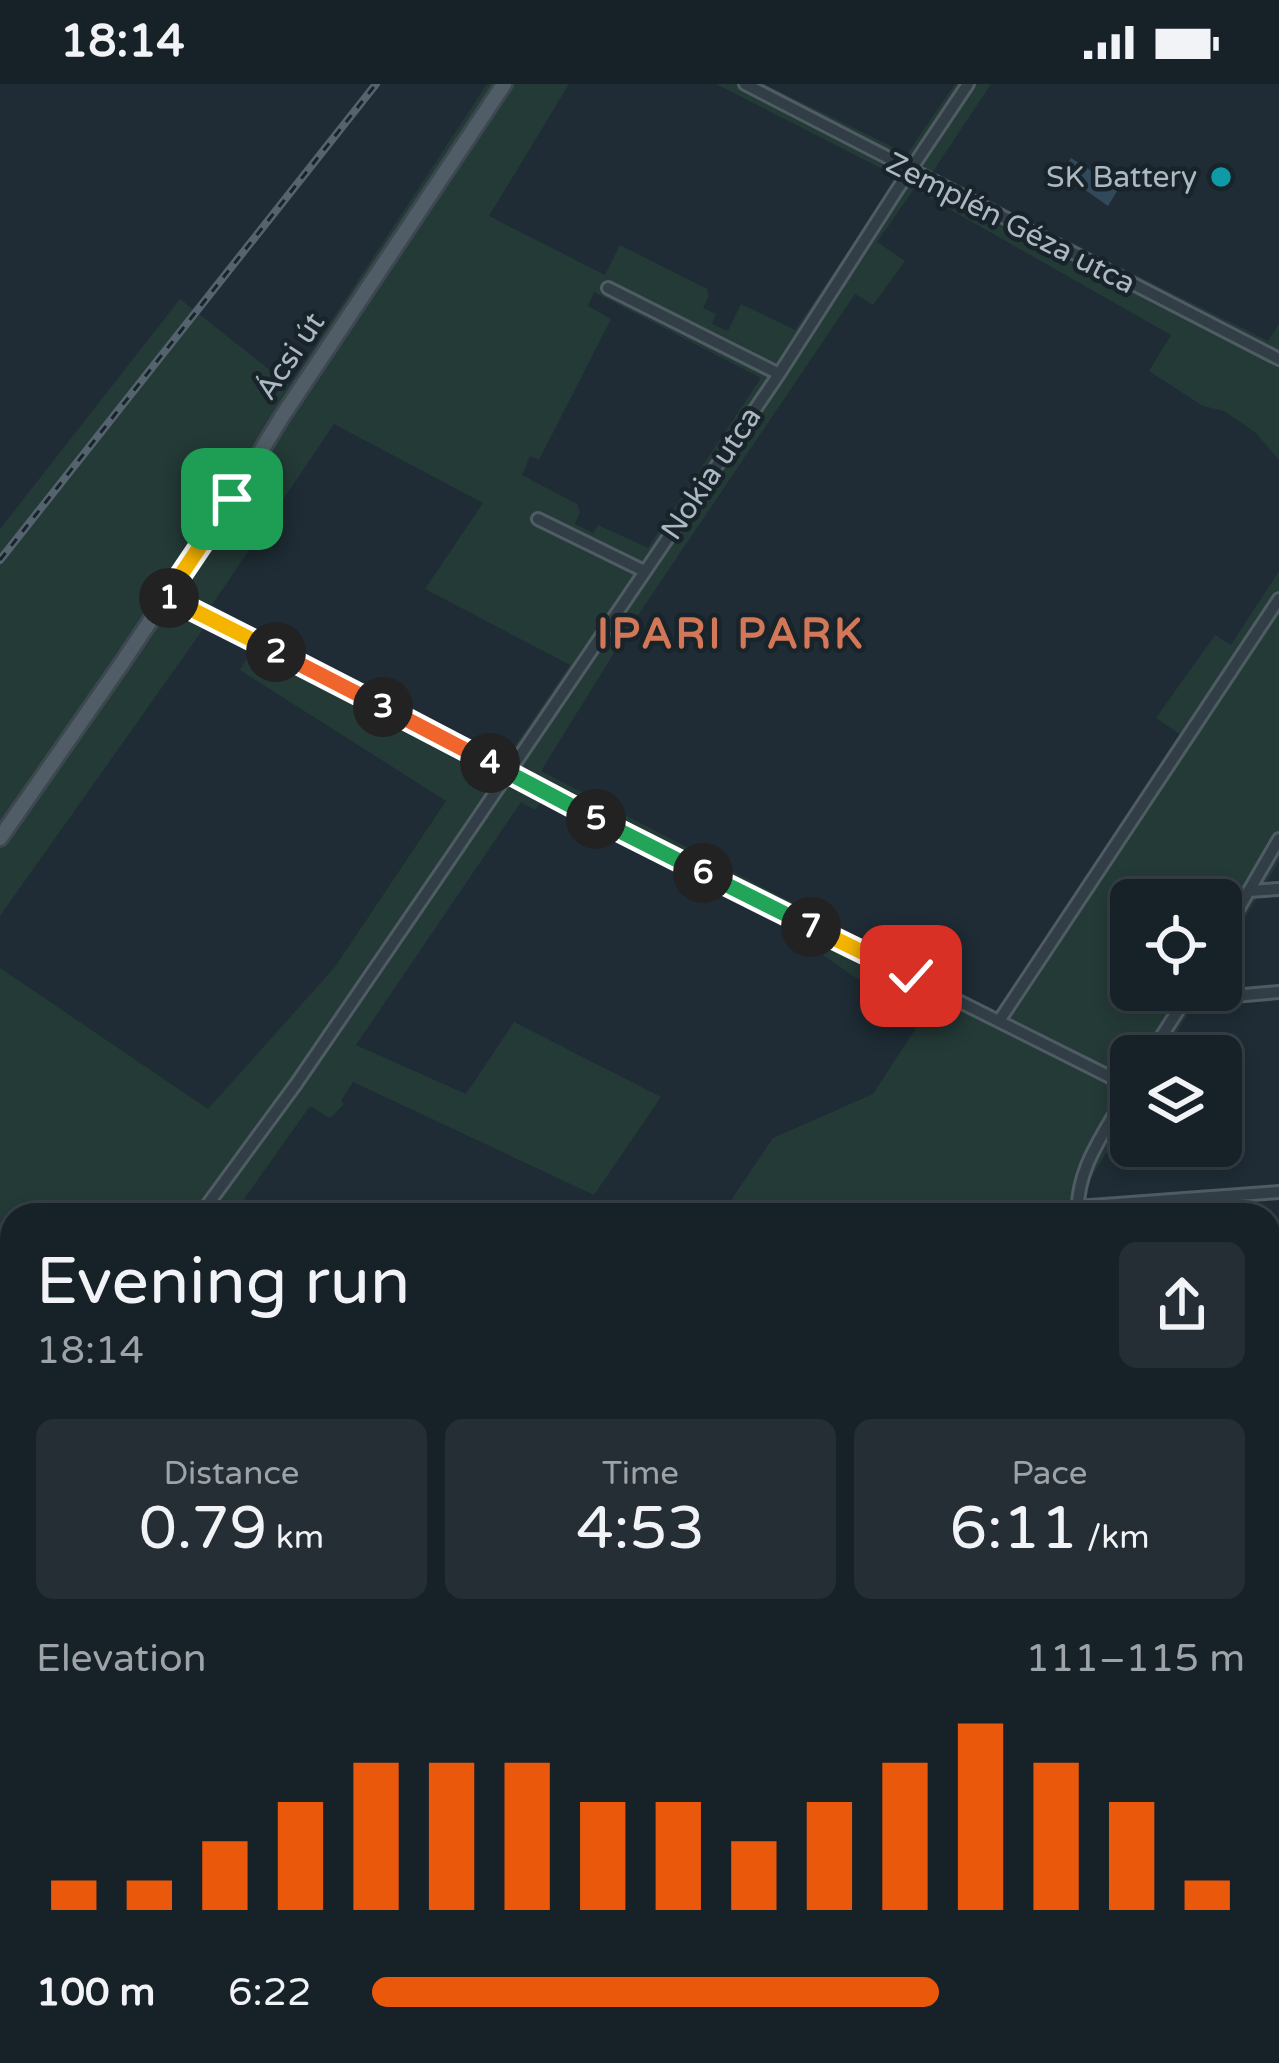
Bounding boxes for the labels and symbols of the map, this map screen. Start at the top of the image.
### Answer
street label: Zemplén Géza utca [880,145,1142,302]
place label: SK Battery [1046,159,1197,196]
marker: SK Battery [1208,164,1234,190]
street label: Ácsi út [248,306,333,407]
street label: Nokia utca [653,400,769,547]
pin [181,448,283,550]
pin: 1 [139,568,199,628]
district label: IPARI PARK [597,609,865,660]
pin: 2 [246,622,306,682]
pin: 3 [353,677,413,737]
pin: 4 [460,733,520,793]
pin: 5 [566,789,626,849]
pin: 6 [673,843,733,903]
pin: 7 [781,897,841,957]
pin [860,925,962,1027]

